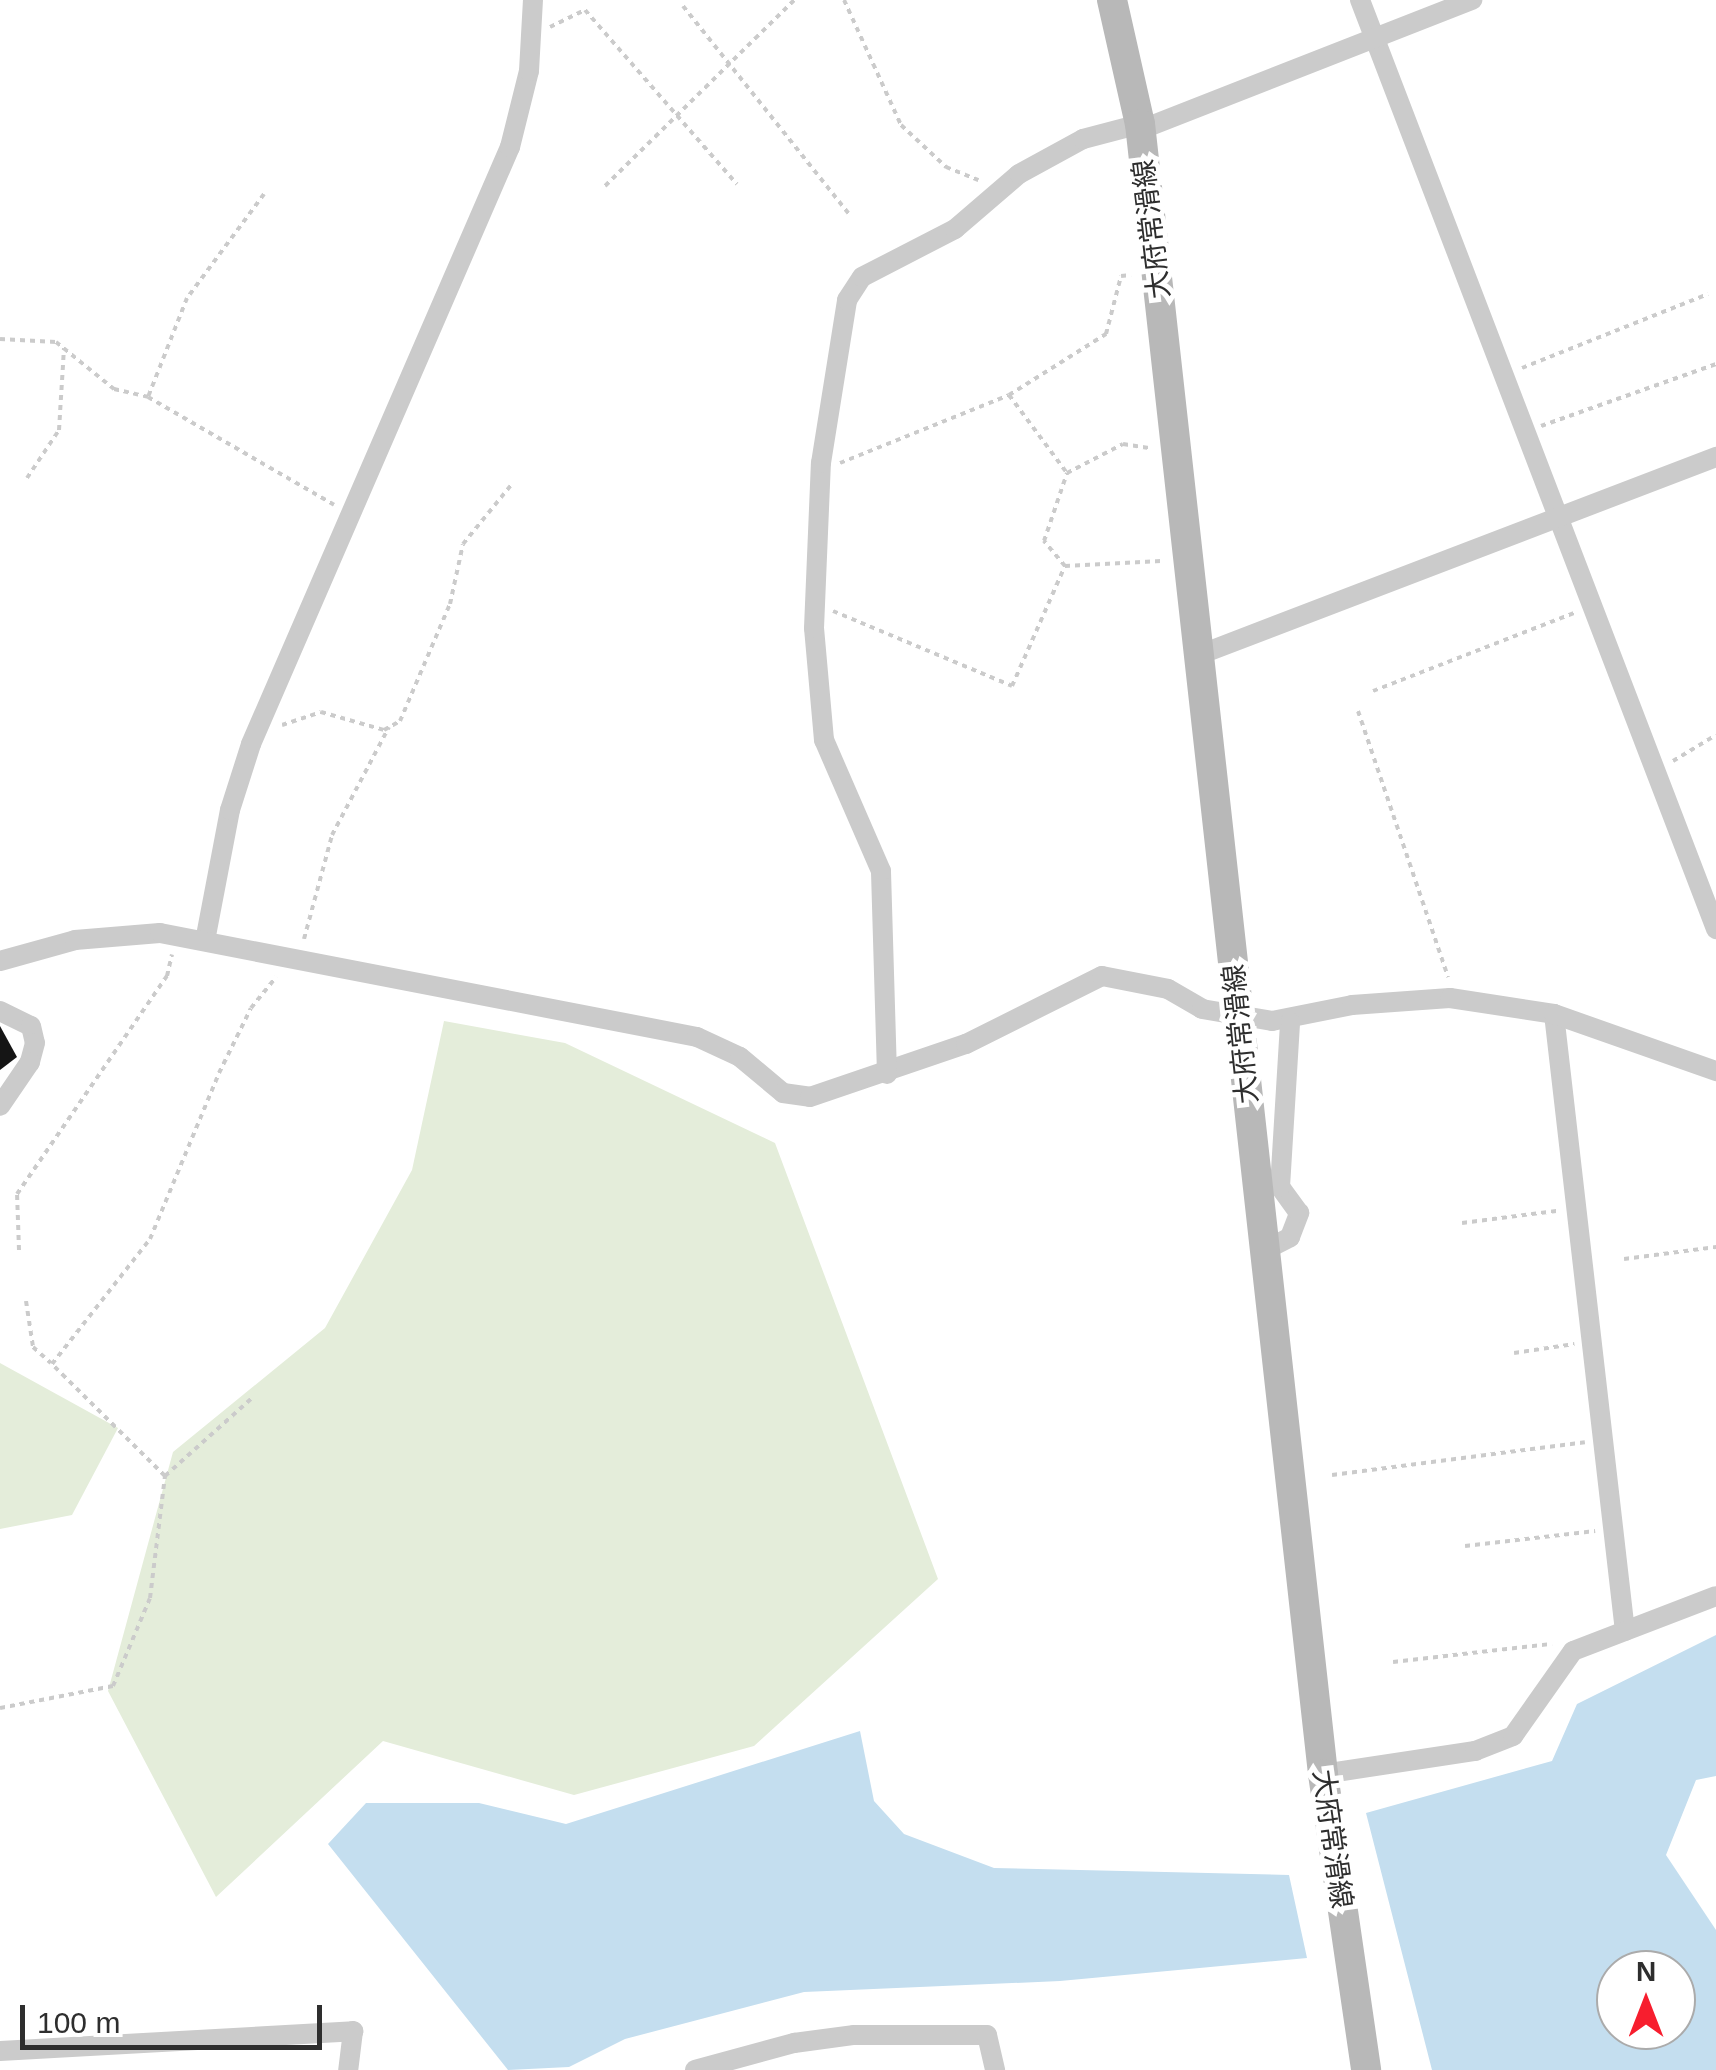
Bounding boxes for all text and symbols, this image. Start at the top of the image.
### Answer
street label: 大府常滑線 [1127,157,1177,301]
street label: 大府常滑線 [1217,963,1265,1105]
street label: 大府常滑線 [1306,1767,1358,1911]
north arrow [1596,1950,1696,2050]
text: N [1636,1956,1656,1987]
scale bar [25,1985,328,2047]
text: 100 m [37,2006,120,2039]

